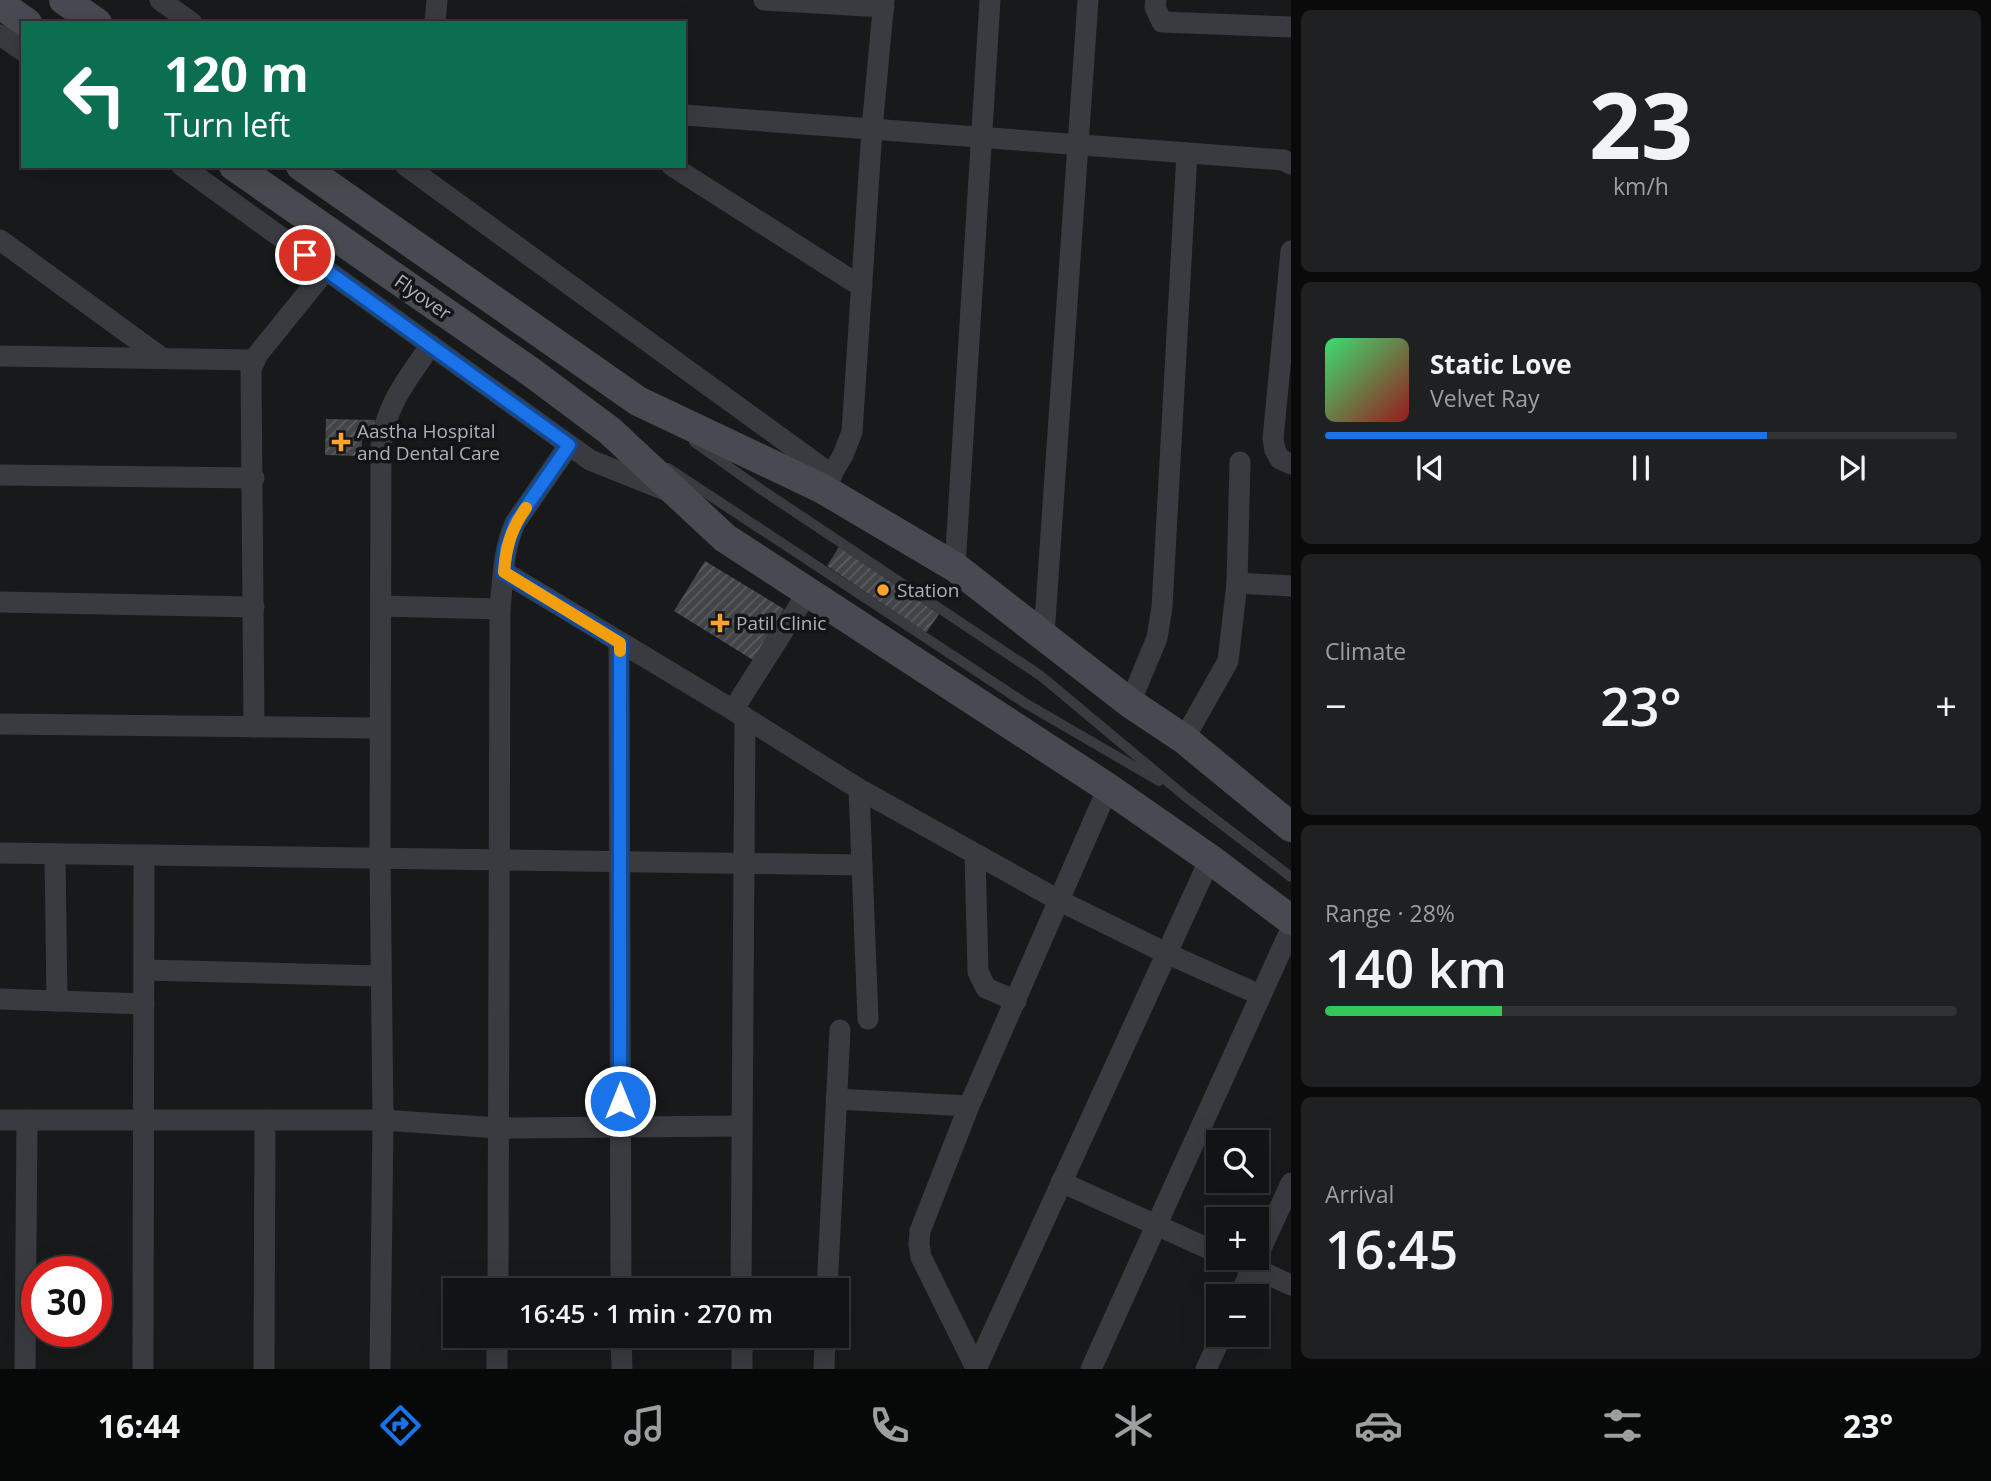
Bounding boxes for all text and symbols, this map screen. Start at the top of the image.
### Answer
text: 120 m [164,40,309,106]
icon: left [49,49,140,140]
text: 23 [1589,62,1693,186]
text: Turn left [164,103,290,146]
text: km/h [1613,170,1669,202]
pin [275,225,335,285]
icon: arrive [286,236,324,274]
street label: Flyover [390,268,457,326]
text: Static Love [1430,346,1572,382]
text: Velvet Ray [1430,382,1540,414]
place label: Aastha Hospital and Dental Care [357,418,500,466]
marker: Aastha Hospital and Dental Care [331,432,351,452]
icon: previous [1411,449,1449,487]
icon: pause [1622,449,1660,487]
icon: next [1833,449,1871,487]
place label: Station [897,577,959,603]
marker: Station [875,582,891,598]
place label: Patil Clinic [736,610,826,636]
marker: Patil Clinic [710,613,730,633]
text: Climate [1325,635,1406,667]
text: 23° [1600,670,1682,741]
text: − [1325,679,1347,731]
text: + [1935,679,1957,731]
text: Range · 28% [1325,897,1455,929]
text: 140 km [1325,932,1507,1003]
position arrow [583,1064,657,1138]
map controls [1206,1130,1269,1347]
button: search [1206,1130,1269,1193]
text: Arrival [1325,1178,1394,1210]
button: + [1206,1207,1269,1270]
text: 16:45 [1325,1213,1458,1284]
speed limit sign: 30 [21,1256,112,1347]
button: − [1206,1284,1269,1347]
text: 16:45 · 1 min · 270 m [519,1295,773,1331]
icon: directions [376,1401,425,1450]
icon: music [620,1401,669,1450]
icon: phone [865,1401,914,1450]
icon: climate [1109,1401,1158,1450]
icon: car [1354,1401,1403,1450]
icon: filters [1598,1401,1647,1450]
text: 16:44 [98,1404,180,1447]
text: 23° [1843,1404,1893,1447]

